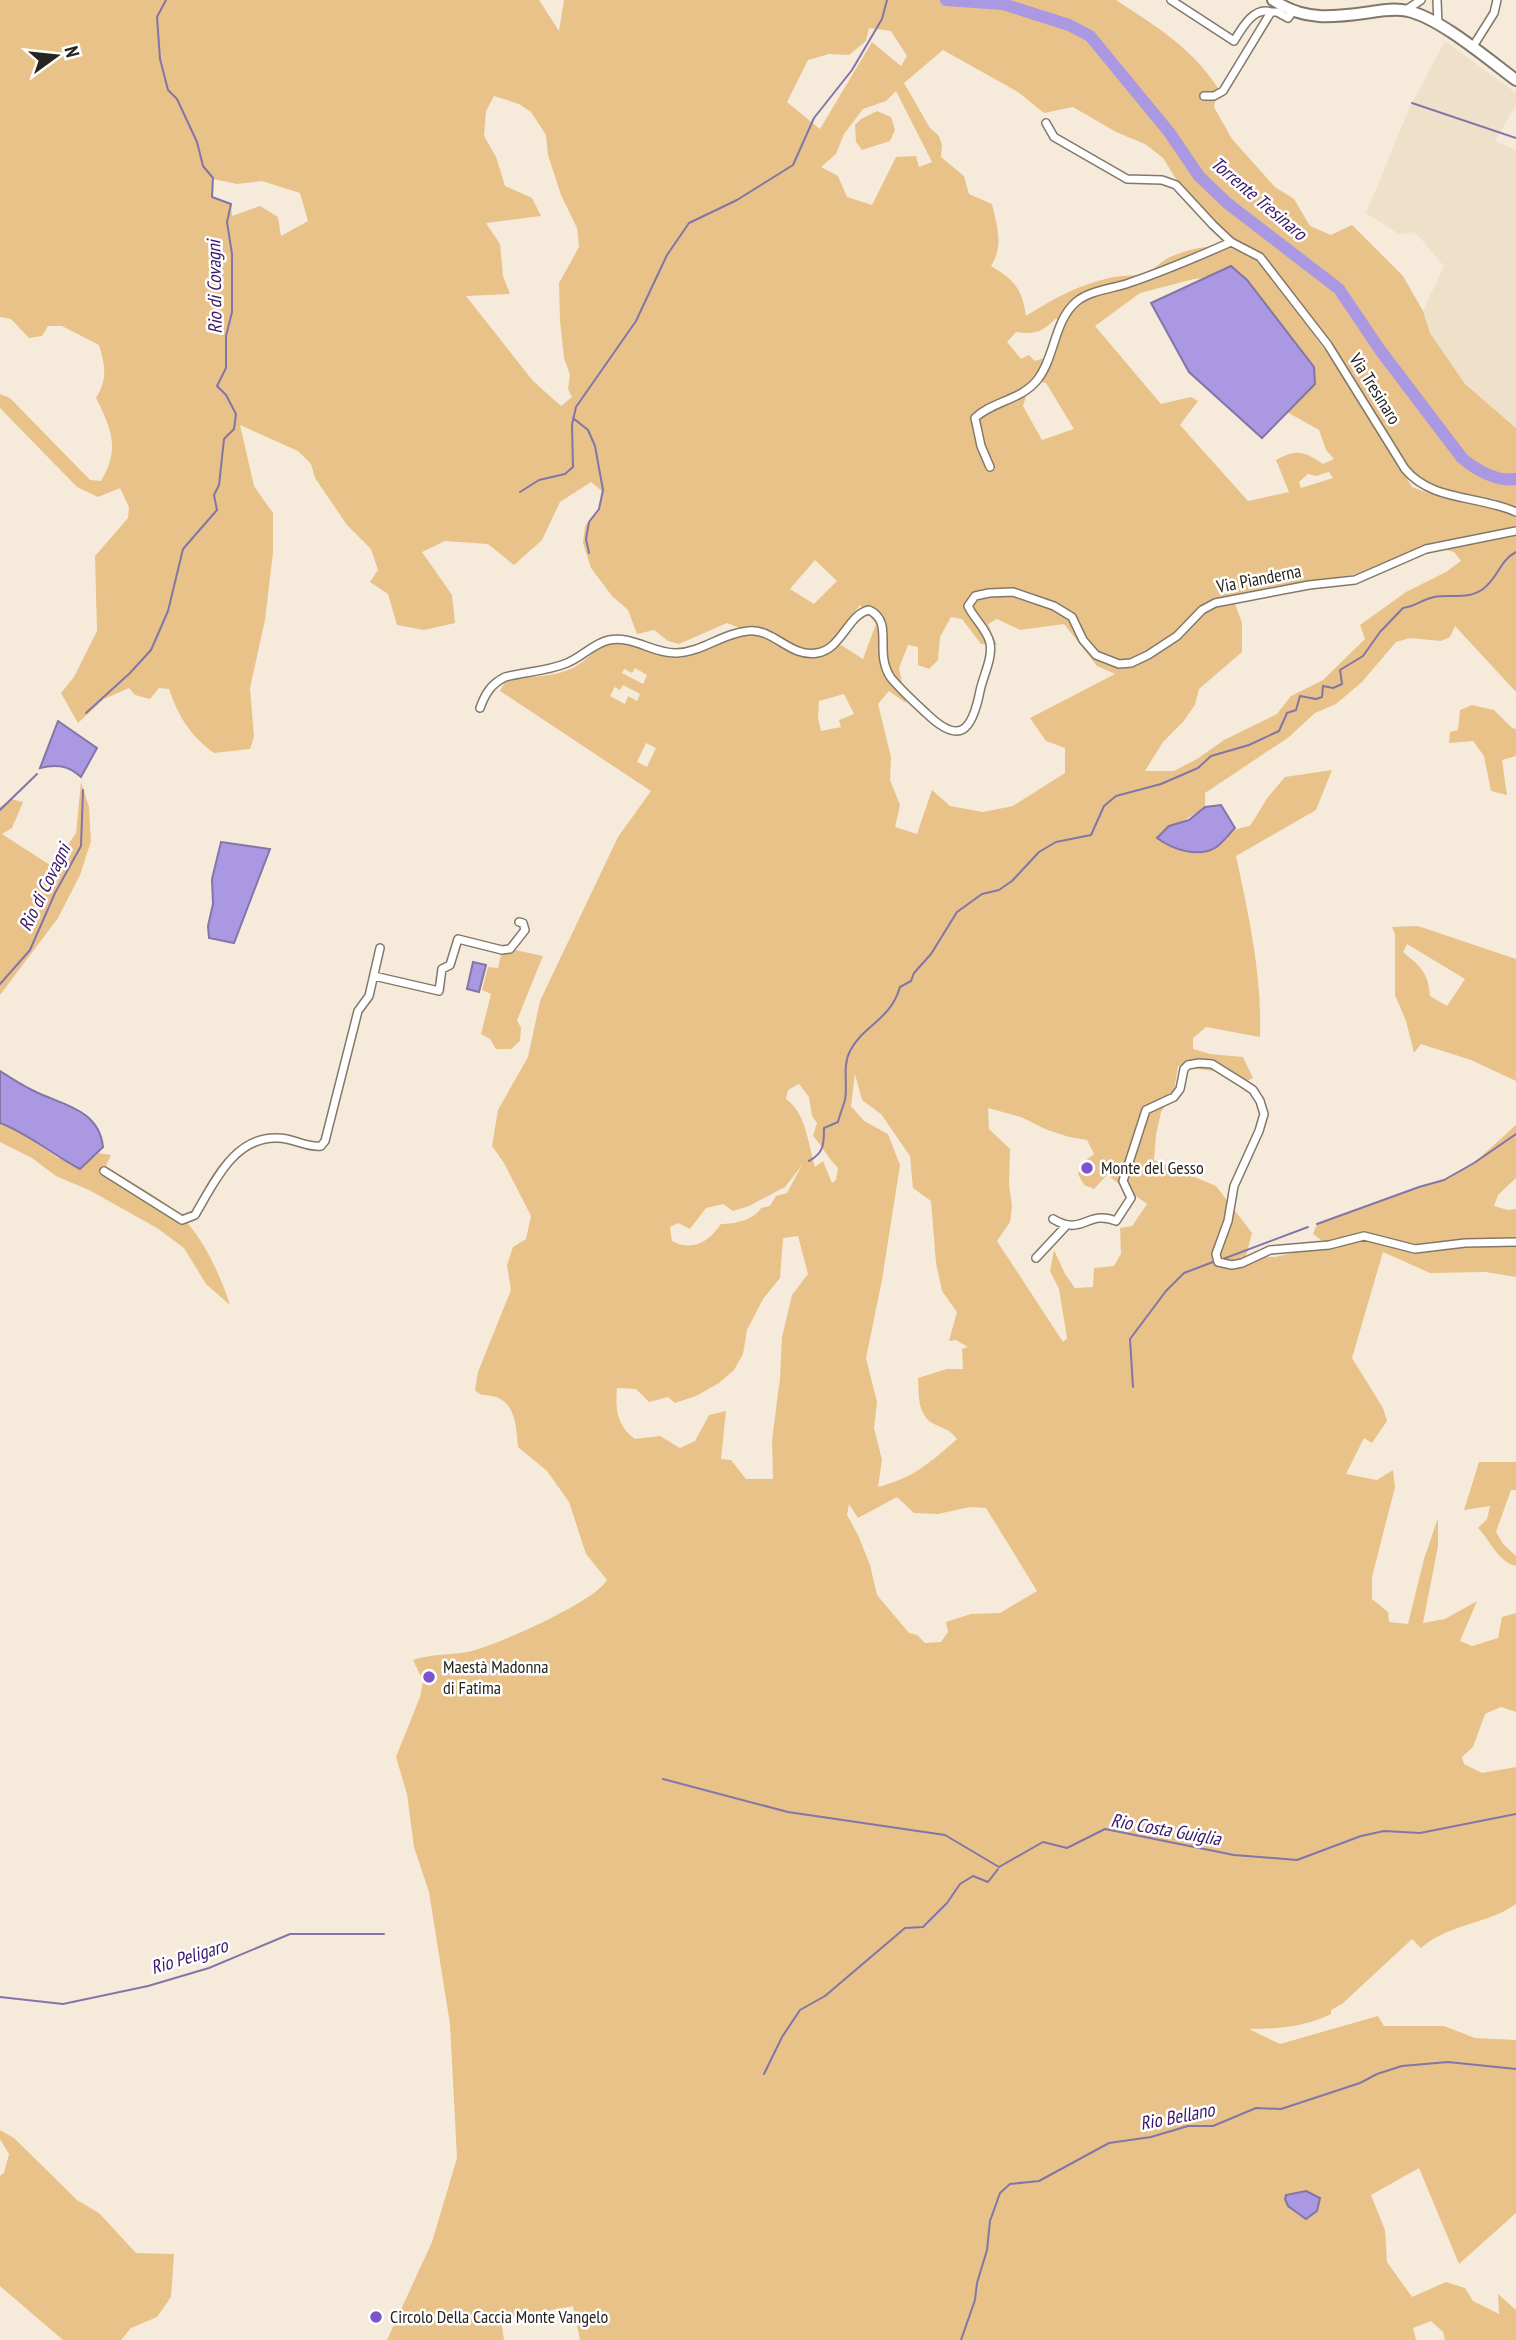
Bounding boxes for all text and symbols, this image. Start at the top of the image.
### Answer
north arrow [21,21,91,91]
text: N [60,44,85,60]
water label: Torrente Tresinaro [1206,151,1313,246]
water label: Rio di Covagni [201,237,227,334]
street label: Via Tresinaro [1344,348,1406,429]
street label: Via Pianderna [1214,559,1303,598]
water label: Rio di Covagni [13,837,77,934]
place label: Monte del Gesso [1101,1156,1204,1179]
marker: Monte del Gesso [1079,1160,1095,1176]
place label: Maestà Madonna di Fatima [443,1655,548,1699]
marker: Maestà Madonna di Fatima [421,1669,437,1685]
water label: Rio Costa Guiglia [1109,1808,1224,1851]
water label: Rio Peligaro [148,1932,232,1979]
water label: Rio Bellano [1138,2097,1218,2135]
place label: Circolo Della Caccia Monte Vangelo [390,2305,609,2328]
marker: Circolo Della Caccia Monte Vangelo [368,2309,384,2325]

